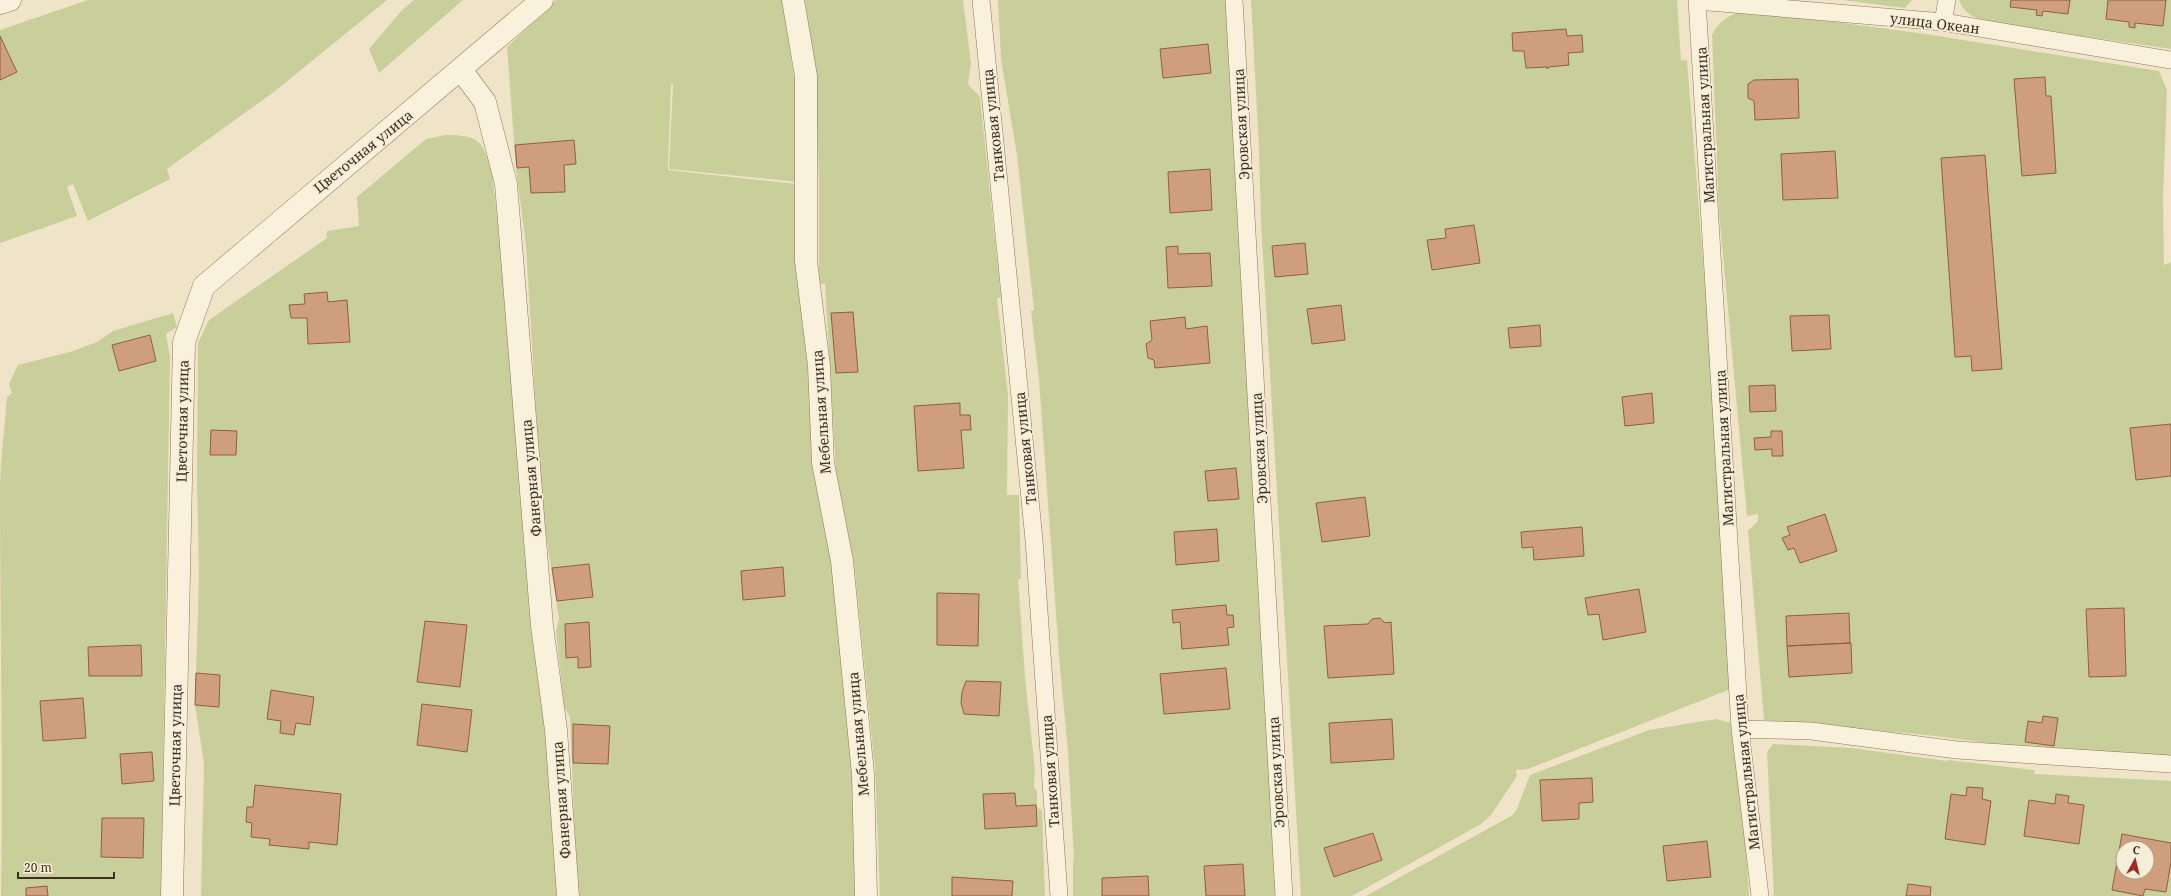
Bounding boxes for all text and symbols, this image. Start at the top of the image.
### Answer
street label: улица Океан [1889,8,1981,38]
street label: Магистральная улица [1691,46,1719,204]
street label: Танковая улица [978,68,1008,182]
street label: Эровская улица [1229,68,1253,180]
street label: Цветочная улица [309,105,417,197]
street label: Мебельная улица [807,349,835,475]
street label: Цветочная улица [171,359,193,483]
street label: Магистральная улица [1710,369,1738,527]
street label: Танковая улица [1010,391,1040,505]
street label: Эровская улица [1247,392,1271,504]
street label: Фанерная улица [516,418,546,538]
street label: Мебельная улица [843,671,873,797]
street label: Цветочная улица [164,683,186,807]
street label: Магистральная улица [1728,693,1764,851]
street label: Танковая улица [1037,714,1063,828]
street label: Эровская улица [1264,716,1288,828]
street label: Фанерная улица [547,740,575,860]
north arrow [2115,840,2155,880]
text: С [2132,842,2141,858]
scale bar [18,854,114,880]
text: 20 m [24,859,52,876]

